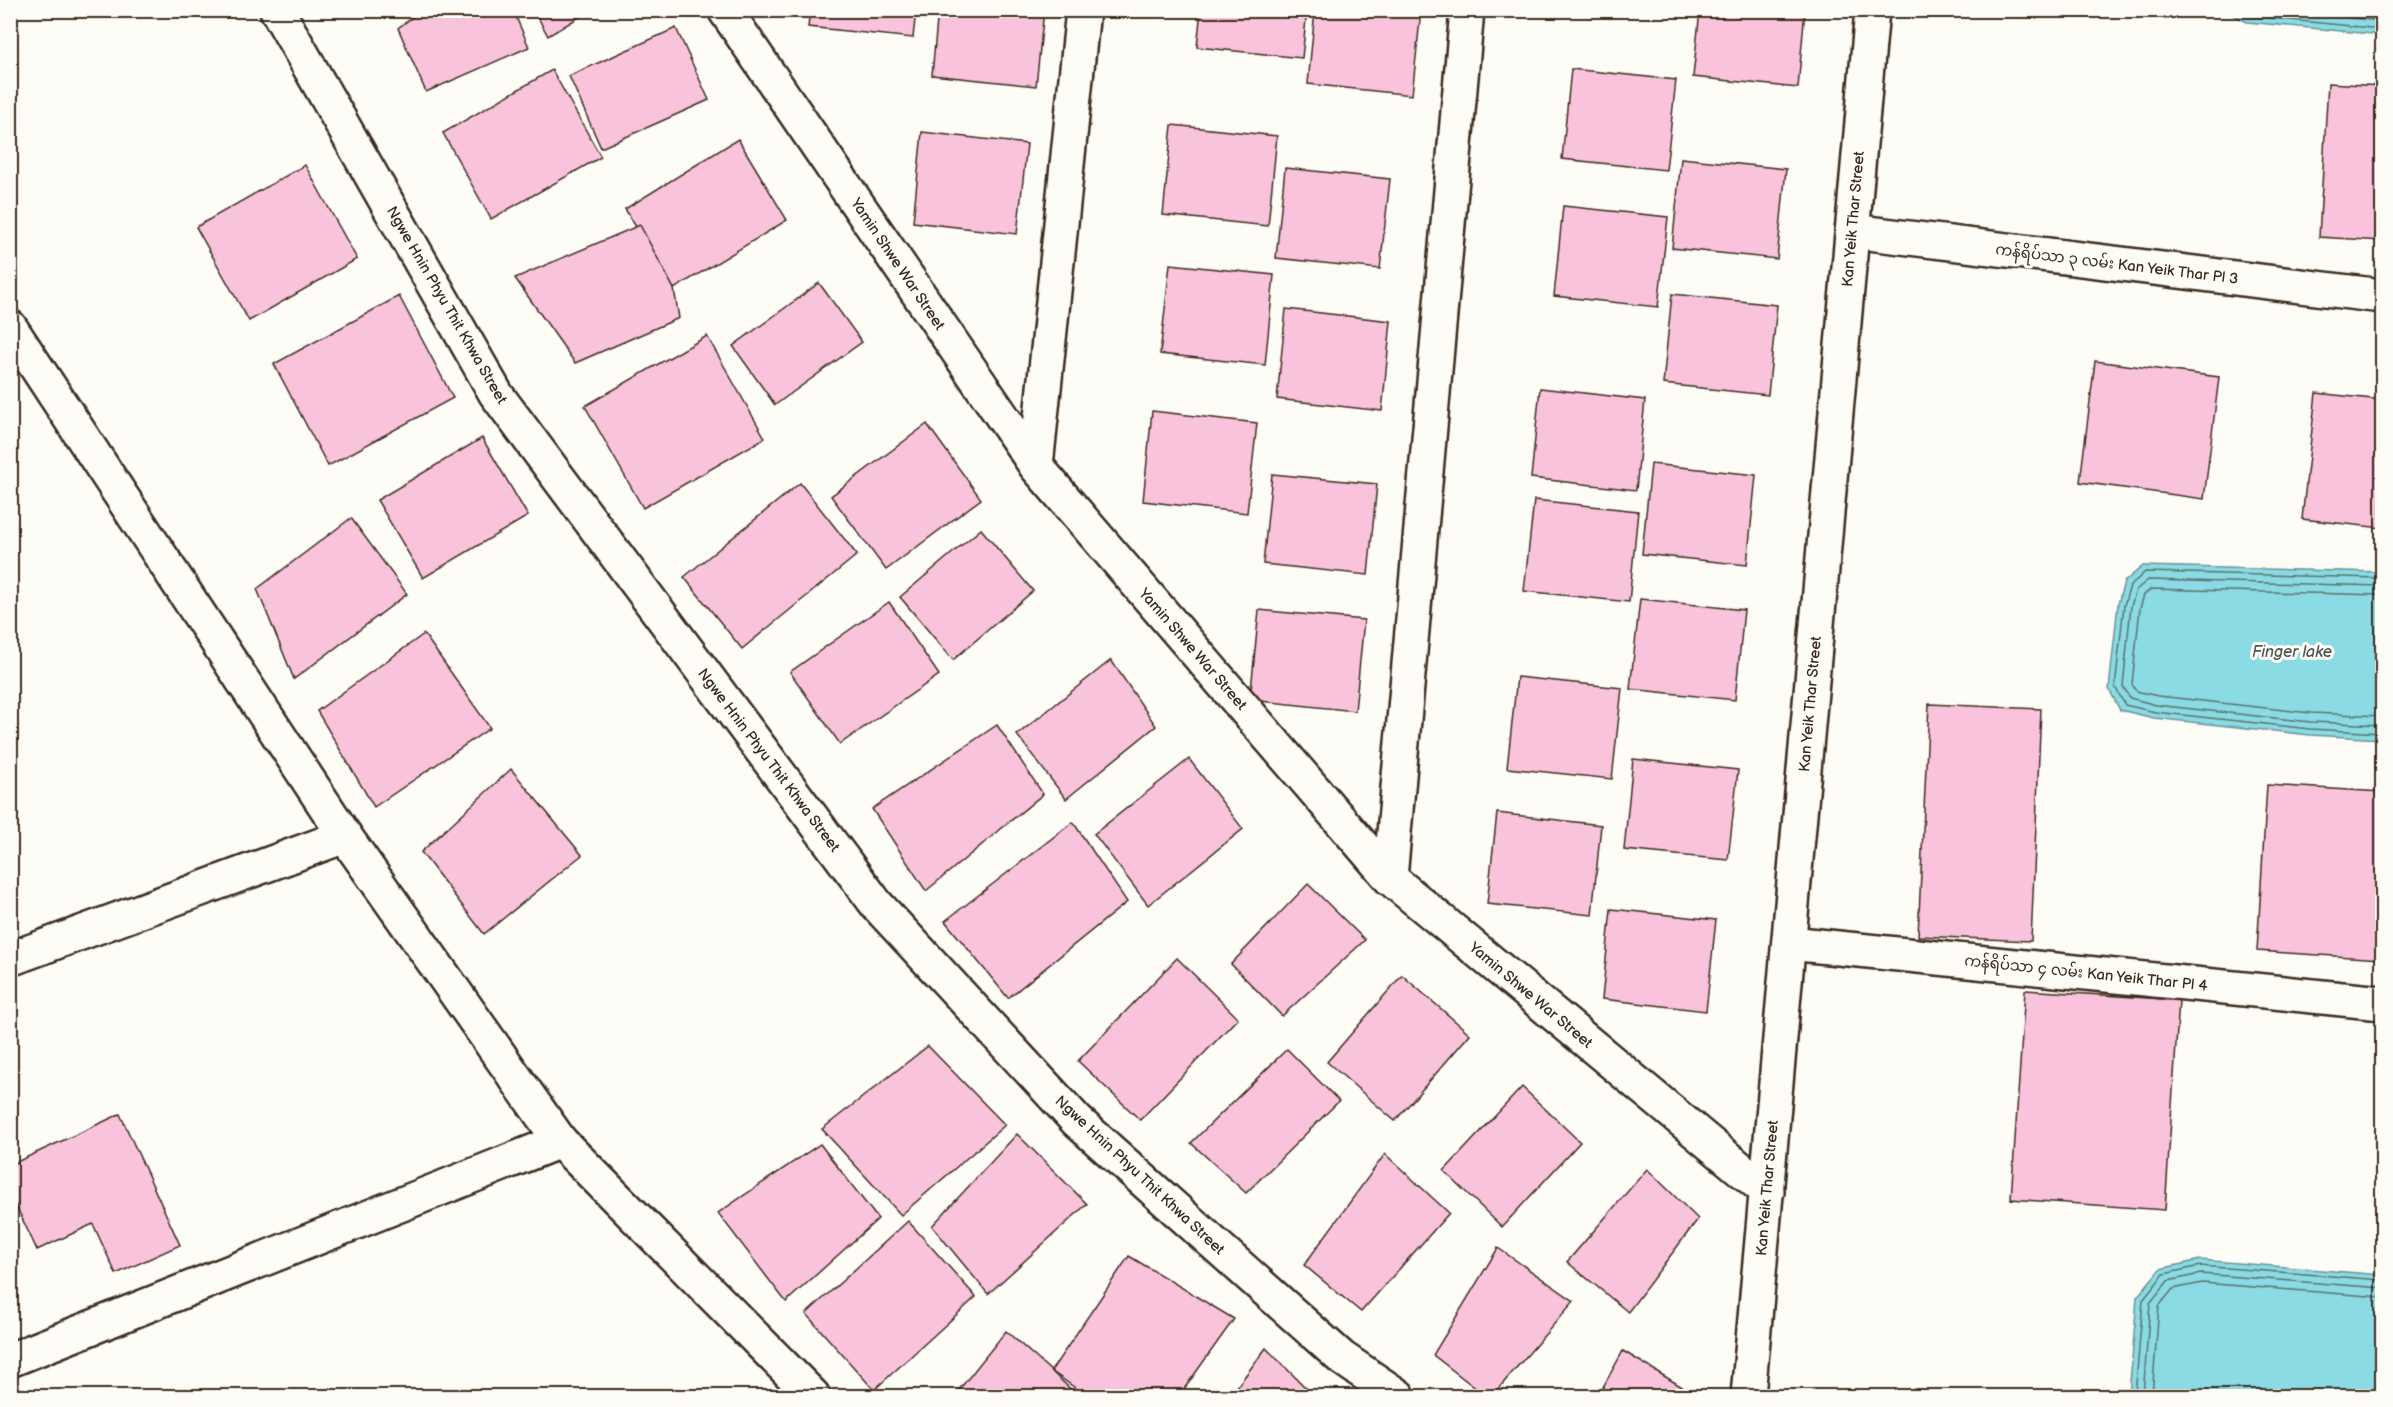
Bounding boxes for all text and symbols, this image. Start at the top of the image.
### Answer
street label: Kan Yeik Thar Street [1838,150,1869,288]
street label: Yamin Shwe War Street [846,194,949,334]
street label: Ngwe Hnin Phyu Thit Khwa Street [382,203,511,408]
street label: ကန်ရိပ်သာ ၃ လမ်း Kan Yeik Thar Pl 3 [1994,239,2240,291]
street label: Yamin Shwe War Street [1134,584,1251,714]
street label: Kan Yeik Thar Street [1795,635,1826,773]
water label: Finger lake [2252,643,2332,662]
street label: Ngwe Hnin Phyu Thit Khwa Street [693,665,844,856]
street label: Yamin Shwe War Street [1464,938,1597,1053]
street label: ကန်ရိပ်သာ ၄ လမ်း Kan Yeik Thar Pl 4 [1963,950,2209,998]
street label: Ngwe Hnin Phyu Thit Khwa Street [1051,1092,1229,1259]
street label: Kan Yeik Thar Street [1752,1119,1783,1257]

